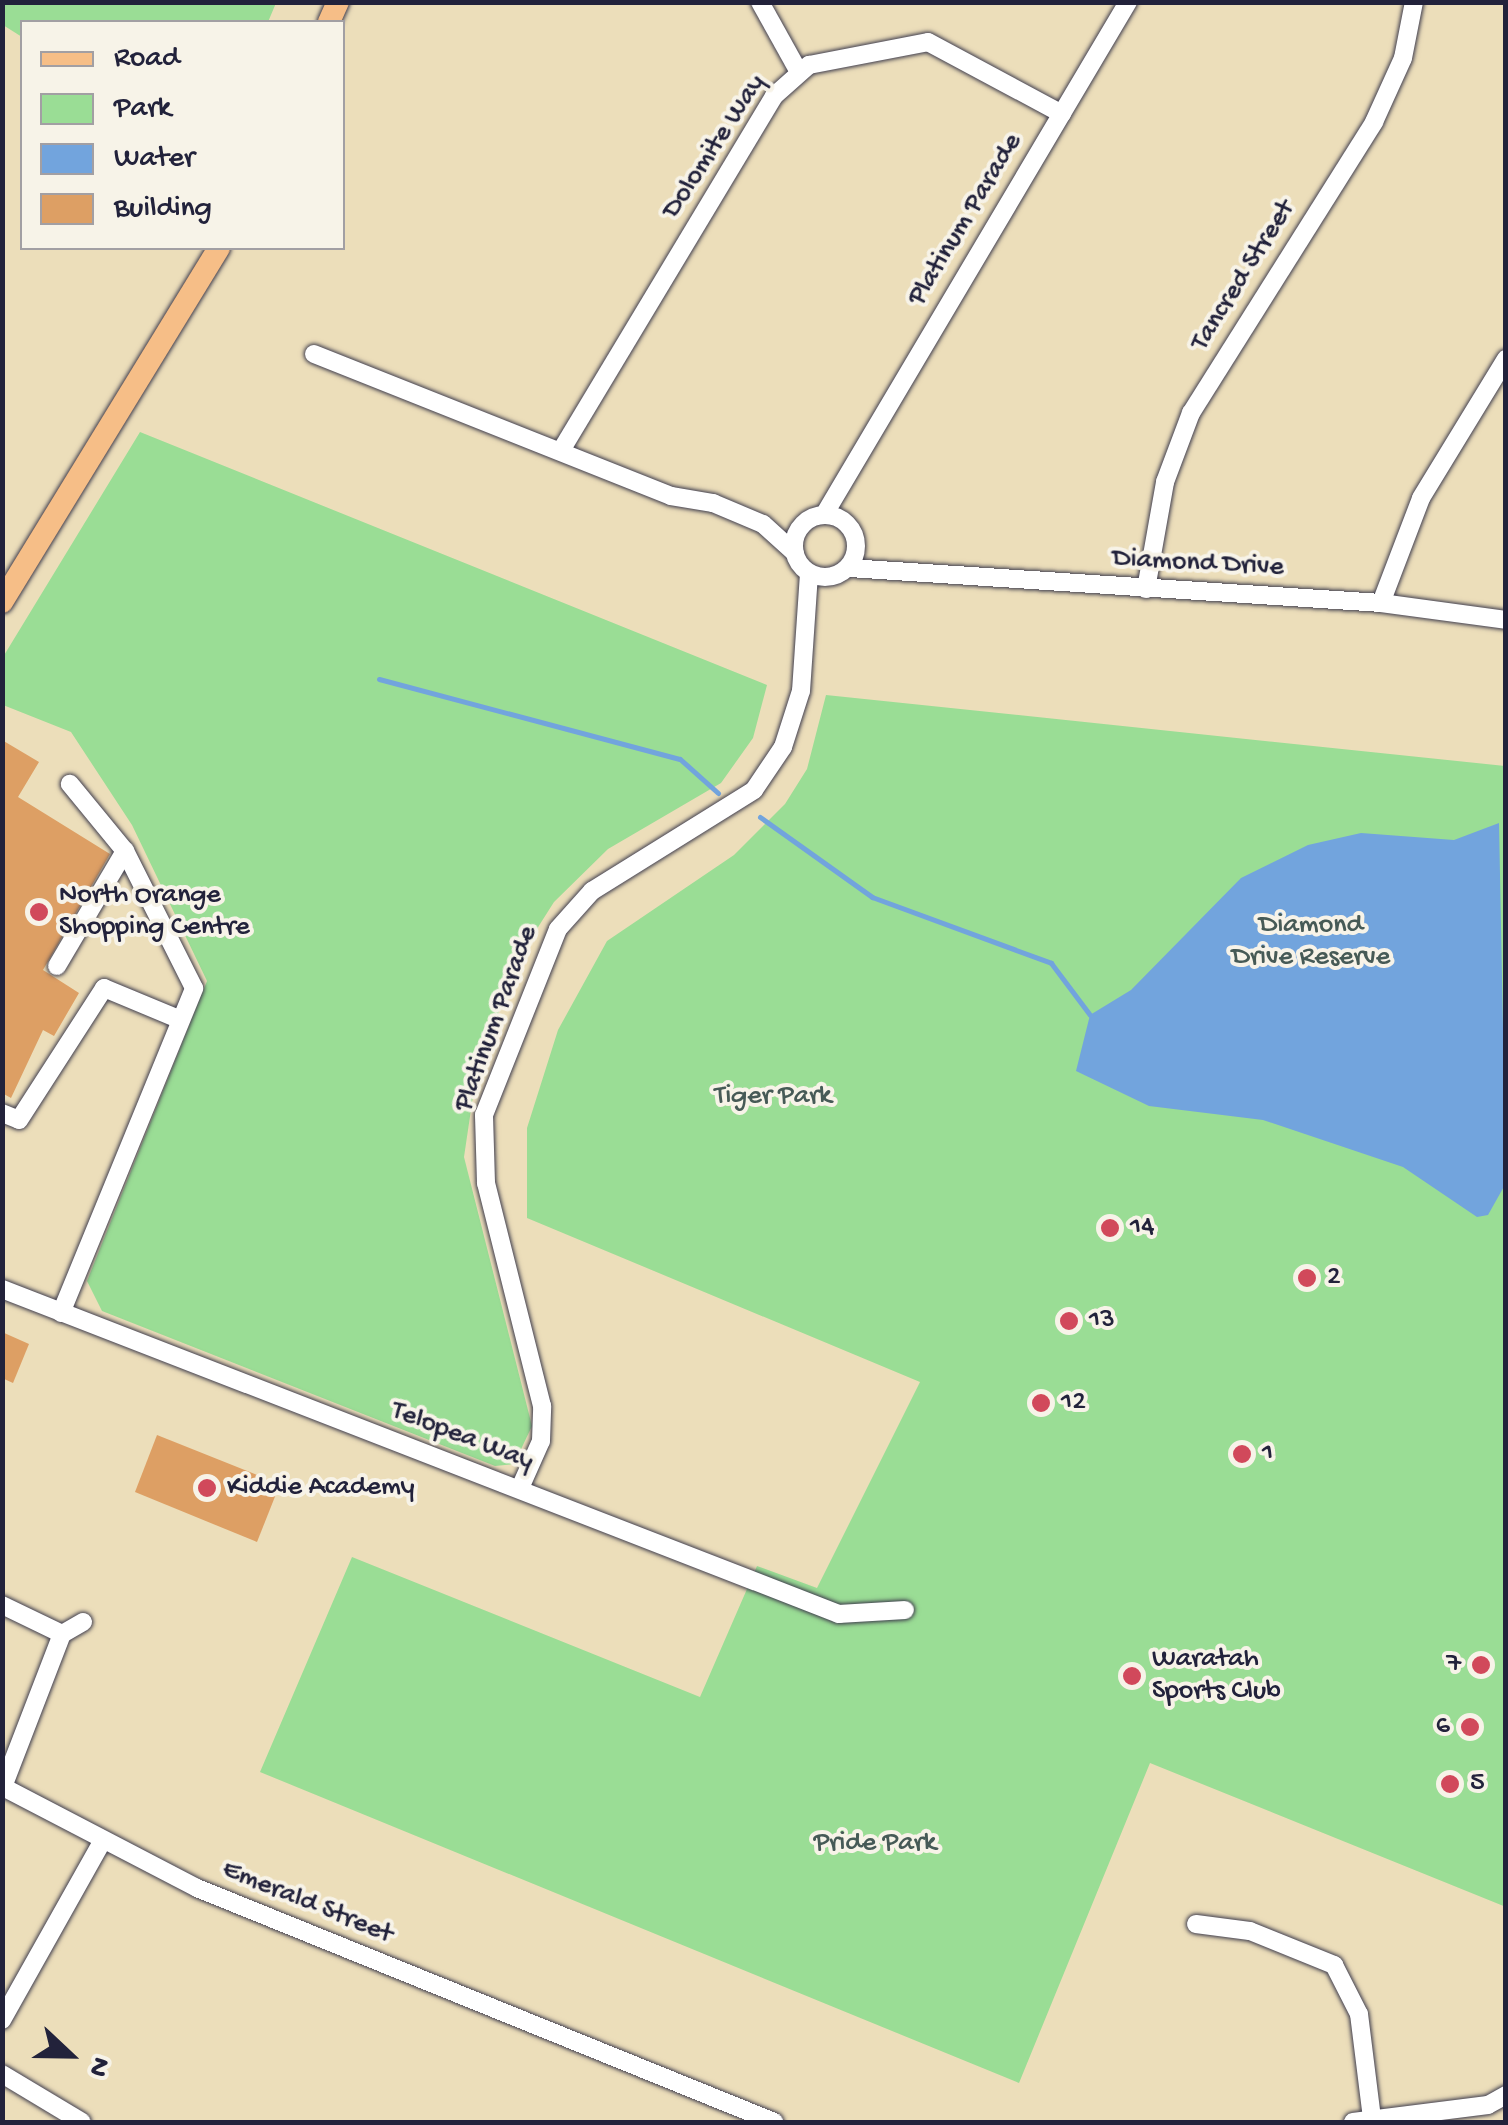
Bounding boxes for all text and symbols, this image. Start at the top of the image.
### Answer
legend [20,20,345,250]
text: Road [114,42,180,77]
street label: Dolomite Way [656,69,774,225]
text: Park [114,92,171,127]
street label: Platinum Parade [901,128,1031,312]
text: Water [114,142,195,177]
text: Building [114,192,212,227]
street label: Tancred Street [1184,195,1304,357]
street label: Diamond Drive [1111,543,1285,585]
place label: North Orange Shopping Centre [59,879,250,945]
marker: North Orange Shopping Centre [28,901,50,923]
park label: Diamond Drive Reserve [1232,909,1390,975]
street label: Platinum Parade [448,922,546,1116]
park label: Tiger Park [714,1080,832,1114]
place label: 14 [1130,1211,1155,1245]
marker: 14 [1099,1217,1121,1239]
place label: 2 [1327,1261,1341,1295]
marker: 2 [1296,1267,1318,1289]
place label: 13 [1089,1304,1115,1338]
marker: 13 [1058,1310,1080,1332]
place label: 12 [1061,1386,1086,1420]
marker: 12 [1030,1392,1052,1414]
street label: Telopea Way [386,1395,538,1479]
place label: 1 [1262,1437,1273,1471]
marker: 1 [1231,1443,1253,1465]
place label: Kiddie Academy [227,1471,415,1505]
marker: Kiddie Academy [196,1477,218,1499]
place label: Waratah Sports Club [1152,1643,1281,1709]
place label: 7 [1446,1648,1461,1682]
marker: 7 [1470,1654,1492,1676]
marker: Waratah Sports Club [1121,1665,1143,1687]
place label: 6 [1436,1710,1450,1744]
marker: 6 [1459,1716,1481,1738]
place label: 5 [1470,1767,1485,1801]
marker: 5 [1439,1773,1461,1795]
park label: Pride Park [814,1827,936,1861]
street label: Emerald Street [217,1854,397,1952]
north arrow [20,2005,120,2105]
text: N [80,2052,117,2081]

